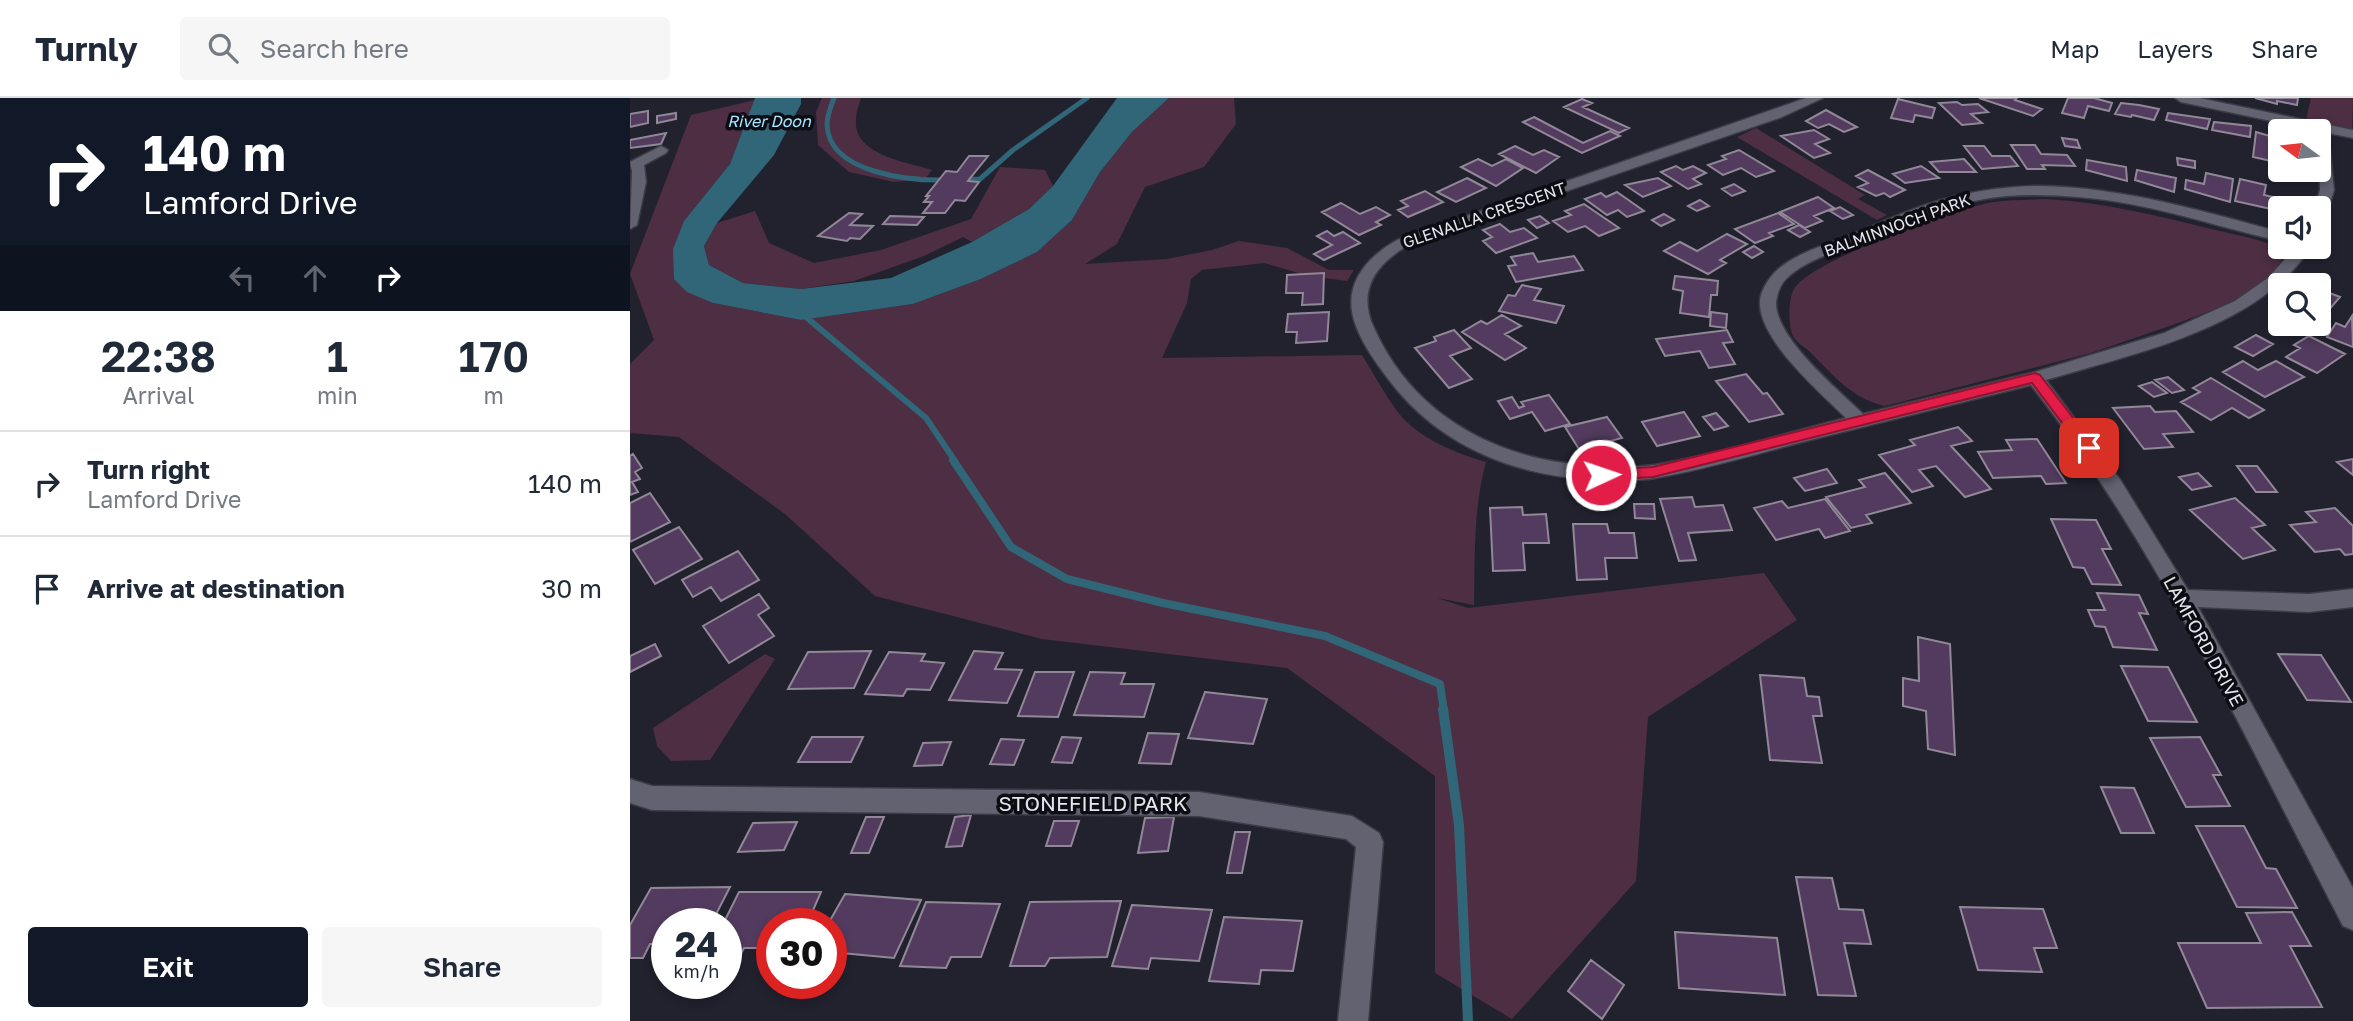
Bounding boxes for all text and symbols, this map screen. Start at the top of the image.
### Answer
search box [180,17,670,80]
text: Turnly [35,29,138,68]
icon: search [204,29,242,67]
text: Search here [260,33,409,64]
text: Map [2050,34,2099,63]
text: Layers [2137,34,2213,63]
text: Share [2251,34,2318,63]
water label: River Doon [727,111,812,131]
north arrow [2268,119,2331,182]
map controls [2268,119,2331,336]
text: 140 m [143,123,286,182]
icon: right [28,126,119,217]
street label: GLENALLA CRESCENT [1400,178,1568,252]
text: Lamford Drive [143,183,358,221]
street label: BALMINNOCH PARK [1821,189,1973,261]
button: sound [2268,196,2331,259]
icon: left [223,259,261,297]
icon: ahead [296,259,334,297]
icon: right [369,259,407,297]
button: search [2268,273,2331,336]
text: 22:38 [101,331,216,381]
text: 1 [327,331,348,381]
text: 170 [458,331,529,381]
text: Arrival [122,381,194,409]
text: min [317,381,358,409]
text: m [484,381,504,409]
pin [2059,418,2119,478]
icon: arrive [2070,429,2108,467]
position arrow [1564,438,1638,512]
text: Turn right [87,454,210,485]
icon: right [28,465,66,503]
text: 140 m [528,468,602,499]
text: Lamford Drive [87,485,241,513]
icon: arrive [28,570,66,608]
street label: LAMFORD DRIVE [2159,572,2249,710]
text: Arrive at destination [87,573,345,604]
text: 30 m [541,573,602,604]
street label: STONEFIELD PARK [999,790,1187,816]
speed limit sign: 30 [756,908,847,999]
text: 24 [675,923,718,965]
button: Exit [28,927,308,1007]
button: Share [322,927,602,1007]
text: km/h [674,960,719,982]

